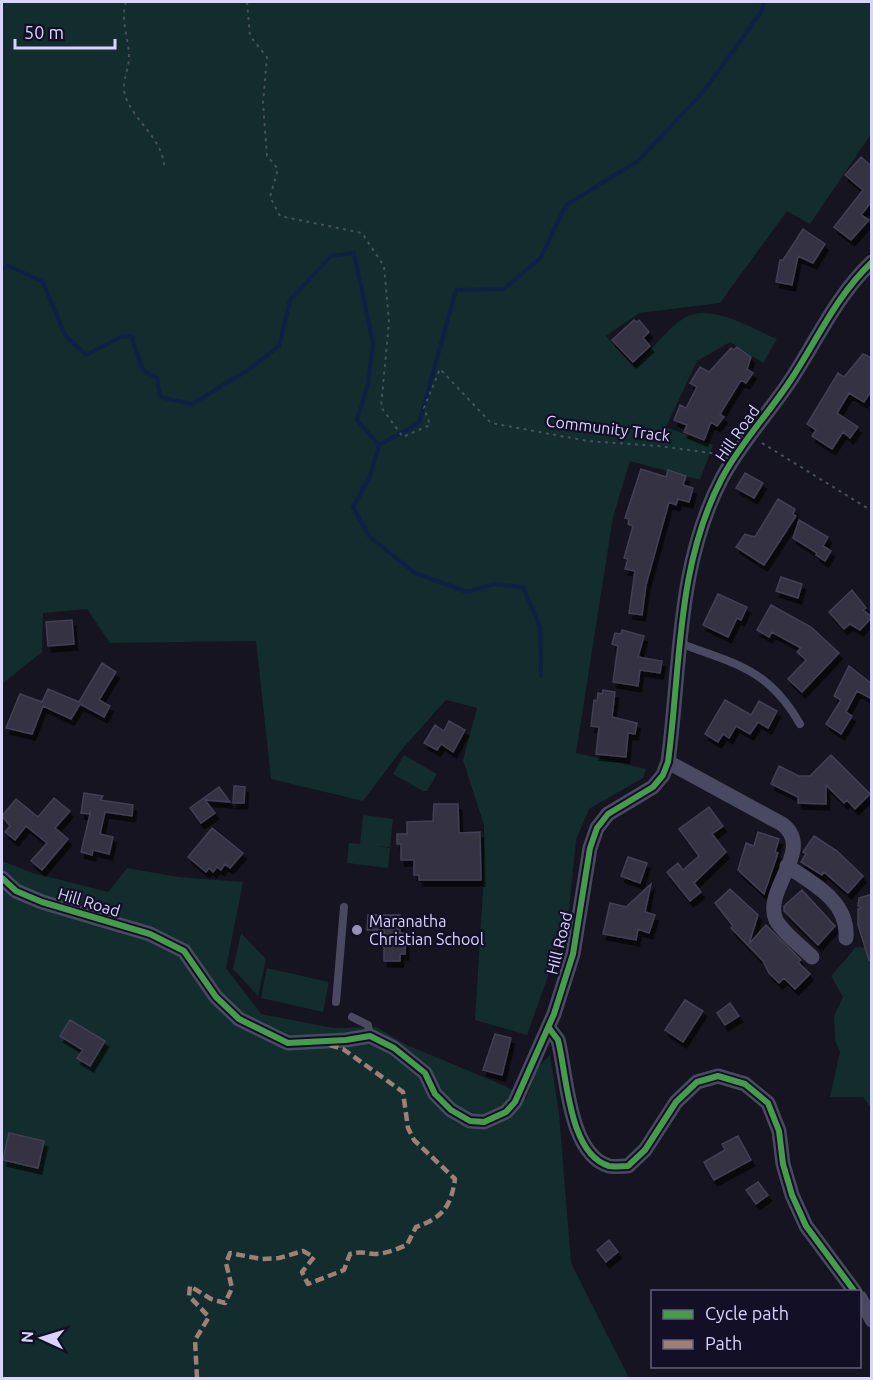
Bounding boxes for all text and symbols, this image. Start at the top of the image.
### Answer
scale bar [15,12,116,50]
text: 50 m [24,22,64,42]
street label: Hill Road [711,402,763,464]
street label: Community Track [545,411,671,445]
street label: Hill Road [56,884,122,920]
street label: Hill Road [543,910,575,976]
place label: Maranatha Christian School [369,912,484,948]
marker: Maranatha Christian School [350,923,364,937]
legend [651,1290,861,1368]
text: Cycle path [705,1303,789,1323]
north arrow [12,1308,72,1368]
text: N [18,1330,36,1344]
text: Path [705,1333,742,1353]

